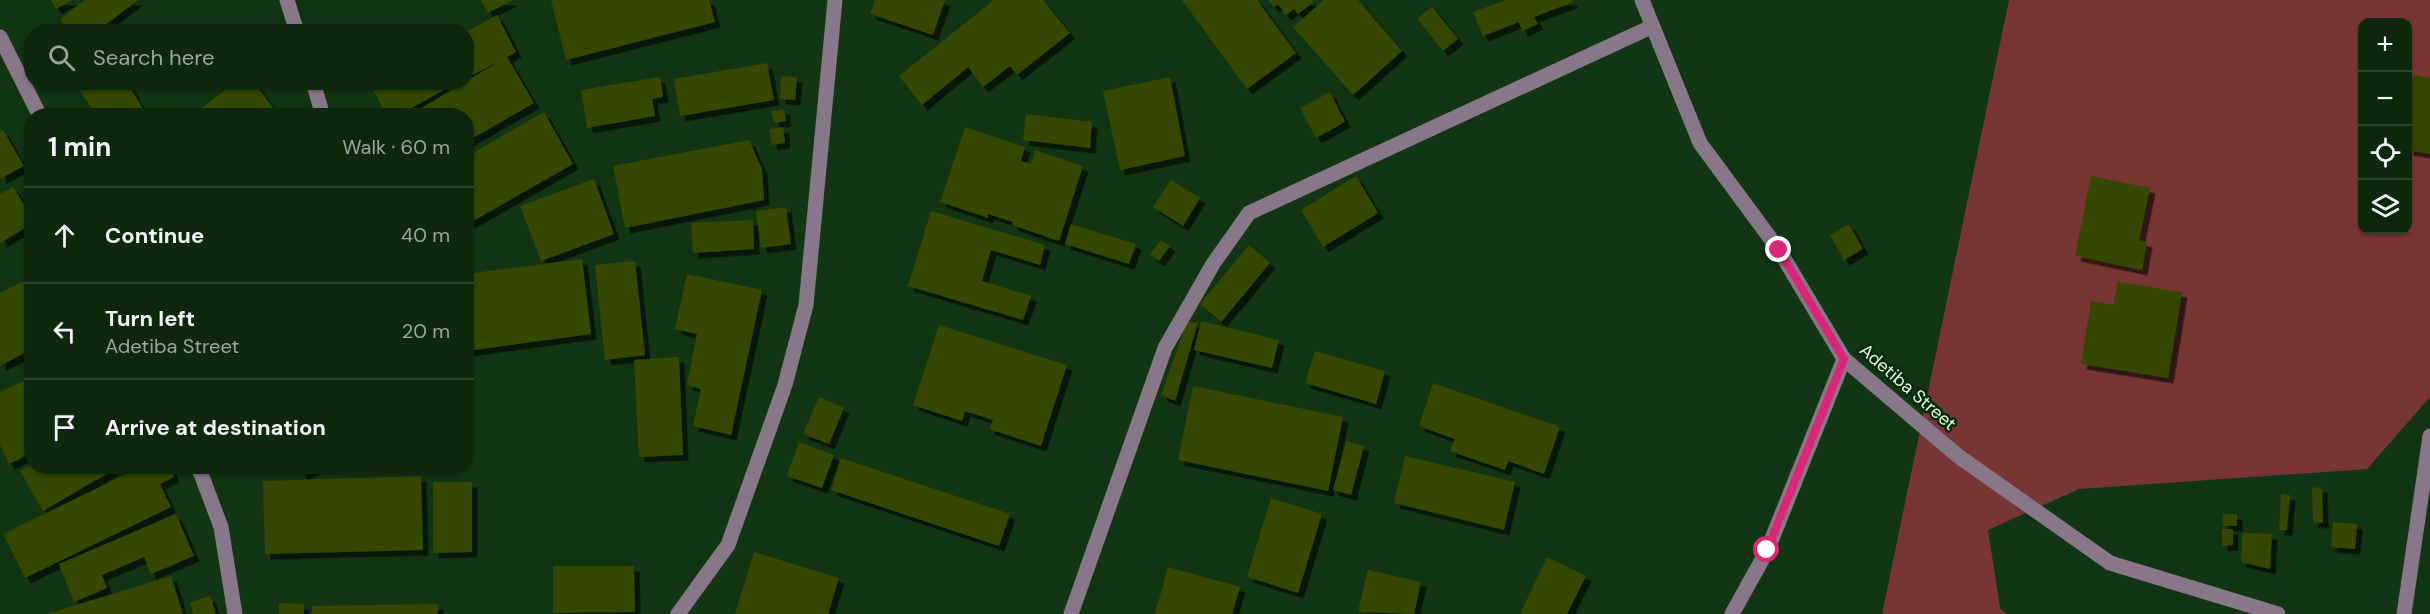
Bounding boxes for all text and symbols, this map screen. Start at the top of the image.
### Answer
map controls [2358,18,2412,234]
button: + [2358,18,2412,72]
search box [24,24,474,90]
icon: search [45,41,78,74]
text: Search here [93,43,214,72]
button: − [2358,72,2412,126]
button: locate [2358,126,2412,180]
text: 1 min [48,130,111,164]
text: Walk · 60 m [342,134,450,160]
button: layers [2358,180,2412,234]
icon: ahead [48,219,81,252]
text: Continue [105,221,204,250]
text: 40 m [401,222,450,248]
route end [1765,236,1791,262]
text: Turn left [105,304,195,333]
icon: left [48,315,81,348]
text: 20 m [402,318,450,344]
text: Adetiba Street [105,333,239,359]
street label: Adetiba Street [1855,338,1961,436]
icon: arrive [48,411,81,444]
text: Arrive at destination [105,413,326,442]
route start [1753,536,1779,562]

